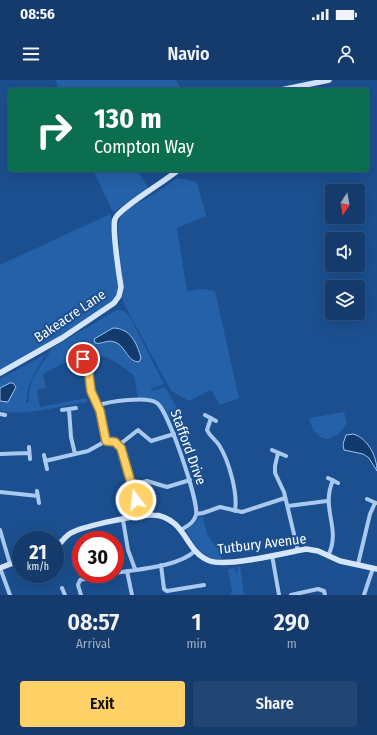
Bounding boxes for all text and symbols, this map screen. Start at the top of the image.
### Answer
text: 08:56 [20,5,55,23]
icon: menu [20,43,42,65]
text: Navio [167,43,210,65]
icon: person [335,43,357,65]
text: 130 m [94,102,162,135]
icon: right [28,104,80,156]
text: Compton Way [94,136,194,158]
north arrow [325,184,365,224]
map controls [325,184,365,320]
button: sound [325,232,365,272]
button: layers [325,280,365,320]
street label: Bakeacre Lane [31,286,109,346]
pin [66,342,100,376]
icon: arrive [72,348,94,370]
street label: Stafford Drive [167,407,210,487]
position arrow [115,479,157,521]
street label: Tutbury Avenue [217,530,307,558]
speed limit sign: 30 [72,531,124,583]
text: 21 [29,540,47,564]
text: km/h [27,561,49,573]
text: 08:57 [67,608,119,636]
text: 1 [192,608,202,636]
text: 290 [274,608,310,636]
text: Arrival [76,636,110,651]
text: min [187,636,207,651]
text: m [287,636,297,651]
button: Exit [20,681,185,727]
button: Share [193,681,357,727]

